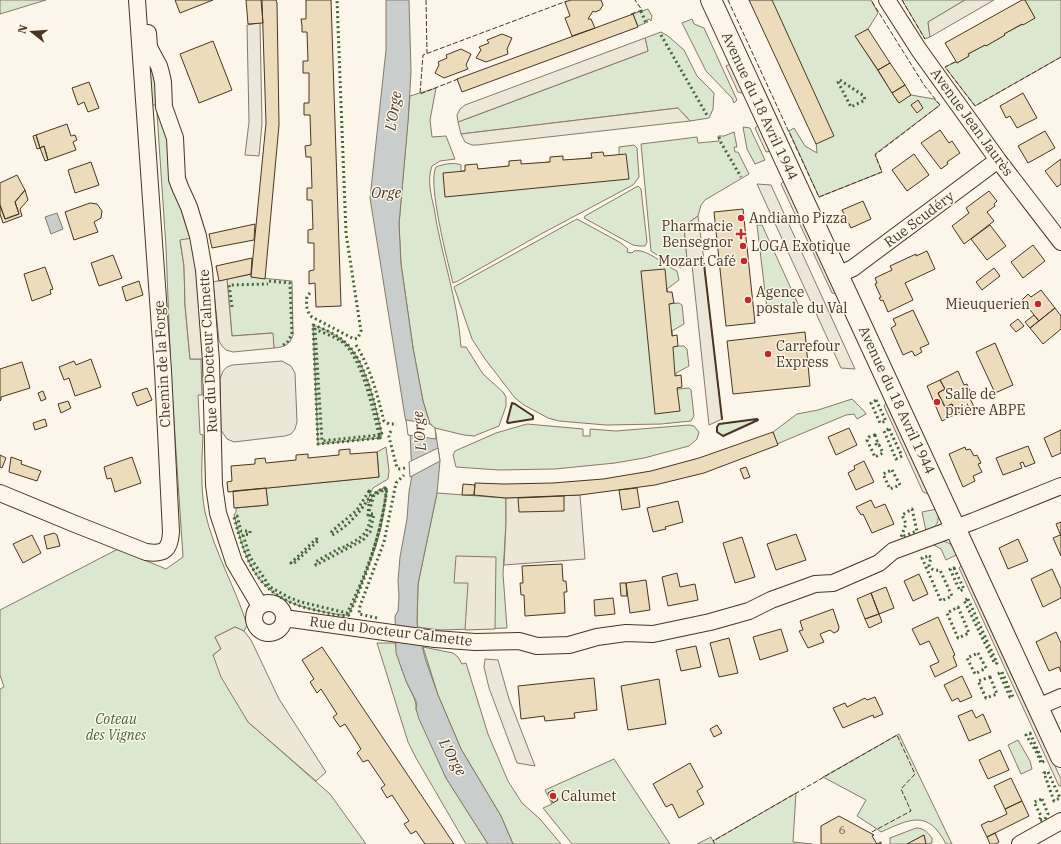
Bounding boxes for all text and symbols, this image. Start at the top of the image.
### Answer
north arrow [12,12,52,52]
text: N [14,23,30,35]
street label: Avenue du 18 Avril 1944 [718,29,802,183]
street label: Avenue Jean Jaurès [927,64,1017,180]
water label: L'Orge [380,89,406,133]
water label: Orge [371,183,401,202]
street label: Rue Scudéry [880,187,958,251]
place label: Andiamo Pizza [749,209,848,227]
marker: Andiamo Pizza [736,213,746,223]
place label: Pharmacie Bensegnor [662,217,734,251]
marker: Pharmacie Bensegnor [736,229,746,239]
place label: LOGA Exotique [751,237,850,255]
marker: LOGA Exotique [738,241,748,251]
place label: Mozart Café [658,252,736,270]
marker: Mozart Café [739,256,749,266]
street label: Rue du Docteur Calmette [195,269,221,433]
place label: Agence postale du Val [756,283,848,317]
marker: Agence postale du Val [743,295,753,305]
place label: Mieuquerien [946,295,1030,313]
marker: Mieuquerien [1033,299,1043,309]
street label: Chemin de la Forge [150,300,174,428]
street label: Avenue du 18 Avril 1944 [855,323,939,477]
place label: Carrefour Express [776,337,841,371]
marker: Carrefour Express [763,349,773,359]
place label: Salle de prière ABPE [945,385,1025,419]
marker: Salle de prière ABPE [932,397,942,407]
water label: L'Orge [408,410,430,453]
street label: Rue du Docteur Calmette [309,612,473,650]
park label: Coteau des Vignes [86,710,147,744]
water label: L'Orge [435,734,471,779]
place label: Calumet [561,787,616,805]
marker: Calumet [548,791,558,801]
house number: 6 [838,822,846,837]

